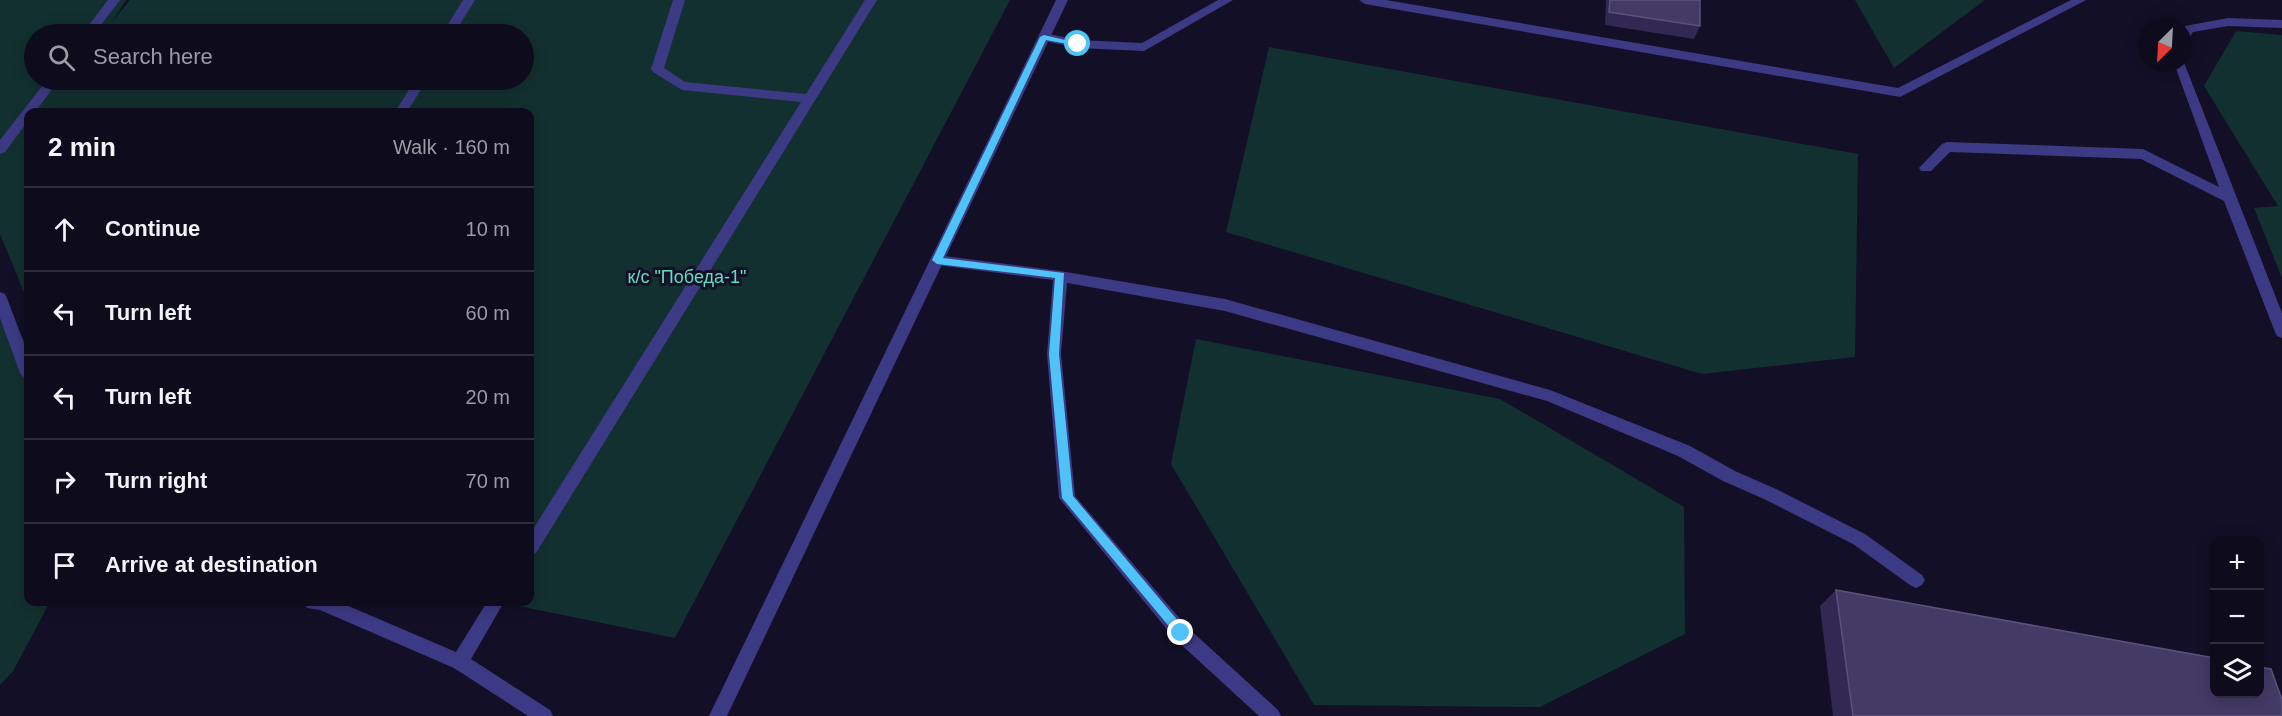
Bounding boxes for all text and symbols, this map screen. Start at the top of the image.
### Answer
north arrow [2138,18,2192,72]
search box [24,24,534,90]
route start [1064,30,1090,56]
icon: search [45,41,78,74]
text: Search here [93,44,213,69]
text: 2 min [48,132,116,162]
text: Walk · 160 m [393,136,510,158]
icon: ahead [48,213,81,246]
text: Continue [105,216,200,241]
text: 10 m [466,218,510,240]
park label: к/с "Победа-1" [628,267,746,287]
icon: left [48,297,81,330]
text: Turn left [105,300,191,325]
text: 60 m [466,302,510,324]
icon: left [48,381,81,414]
text: Turn left [105,384,191,409]
text: 20 m [466,386,510,408]
icon: right [48,465,81,498]
text: Turn right [105,468,207,493]
text: 70 m [466,470,510,492]
map controls [2210,536,2264,698]
button: + [2210,536,2264,590]
icon: arrive [48,549,81,582]
text: Arrive at destination [105,552,318,577]
button: − [2210,590,2264,644]
route end [1167,619,1193,645]
button: layers [2210,644,2264,698]

